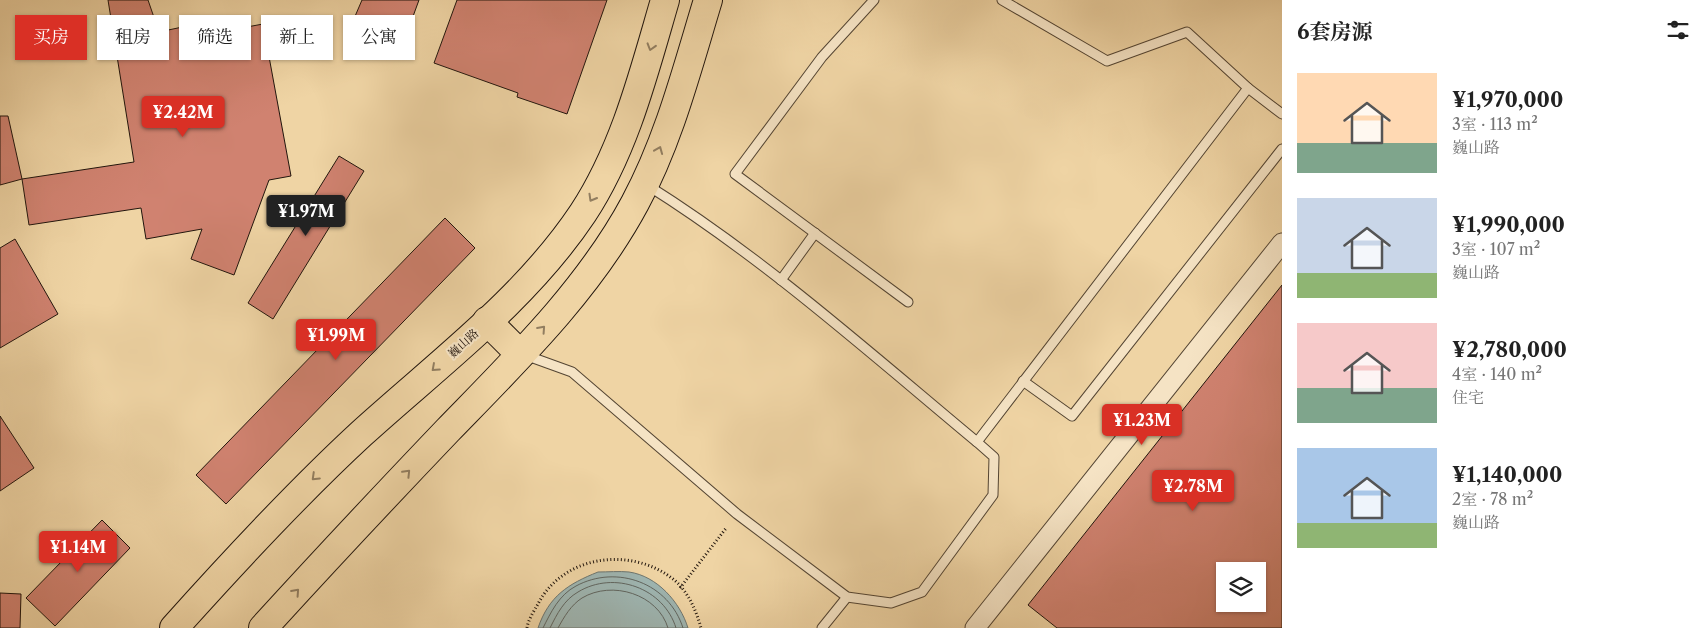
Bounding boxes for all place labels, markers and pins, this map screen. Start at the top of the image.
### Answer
pin: ¥2.42M [142,96,224,138]
pin: ¥1.97M [265,194,347,237]
pin: ¥1.99M [295,318,377,361]
pin: ¥1.23M [1101,404,1183,446]
pin: ¥2.78M [1152,470,1234,512]
pin: ¥1.14M [37,530,119,573]

